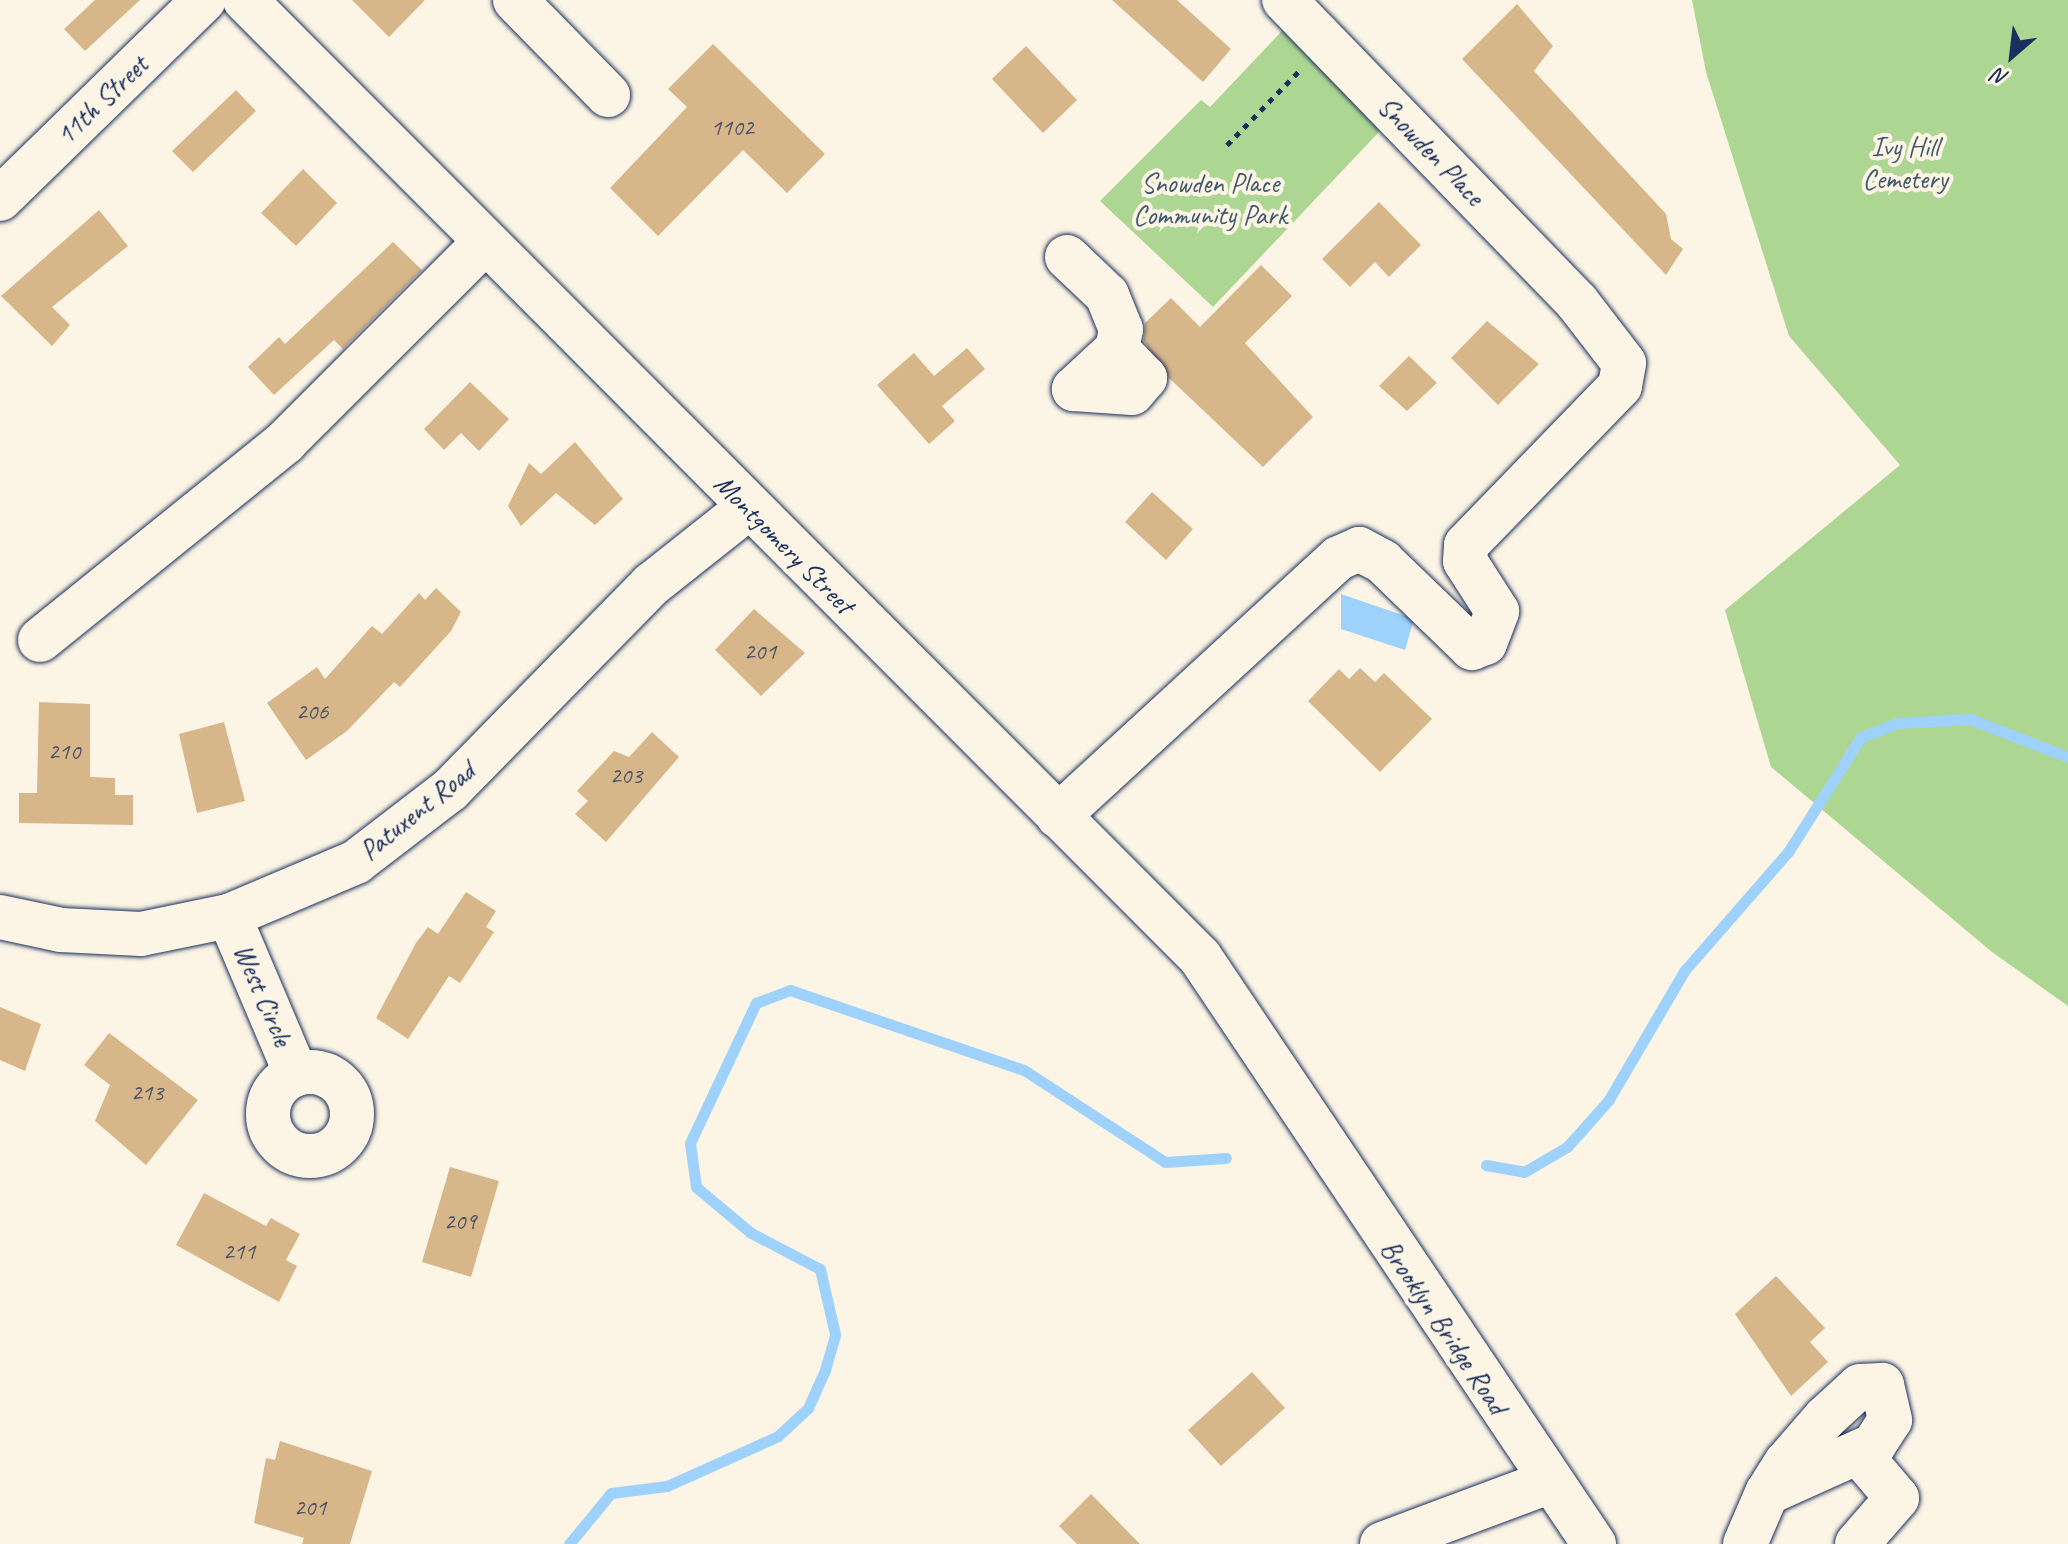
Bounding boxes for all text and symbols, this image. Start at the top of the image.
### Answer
north arrow [1972,16,2052,96]
street label: 11th Street [49,48,155,152]
text: N [1988,62,2013,93]
street label: Snowden Place [1371,89,1491,213]
house number: 1102 [710,114,754,142]
park label: Ivy Hill Cemetery [1862,130,1948,196]
park label: Snowden Place Community Park [1133,166,1287,232]
street label: Montgomery Street [707,467,861,621]
house number: 201 [744,638,776,666]
house number: 206 [296,698,328,726]
house number: 210 [48,738,80,766]
street label: Patuxent Road [353,755,481,867]
house number: 203 [610,762,642,790]
street label: West Circle [227,939,299,1051]
house number: 213 [131,1079,163,1107]
house number: 209 [444,1208,476,1236]
street label: Brooklyn Bridge Road [1374,1234,1514,1420]
house number: 211 [223,1238,255,1266]
house number: 201 [294,1494,326,1522]

